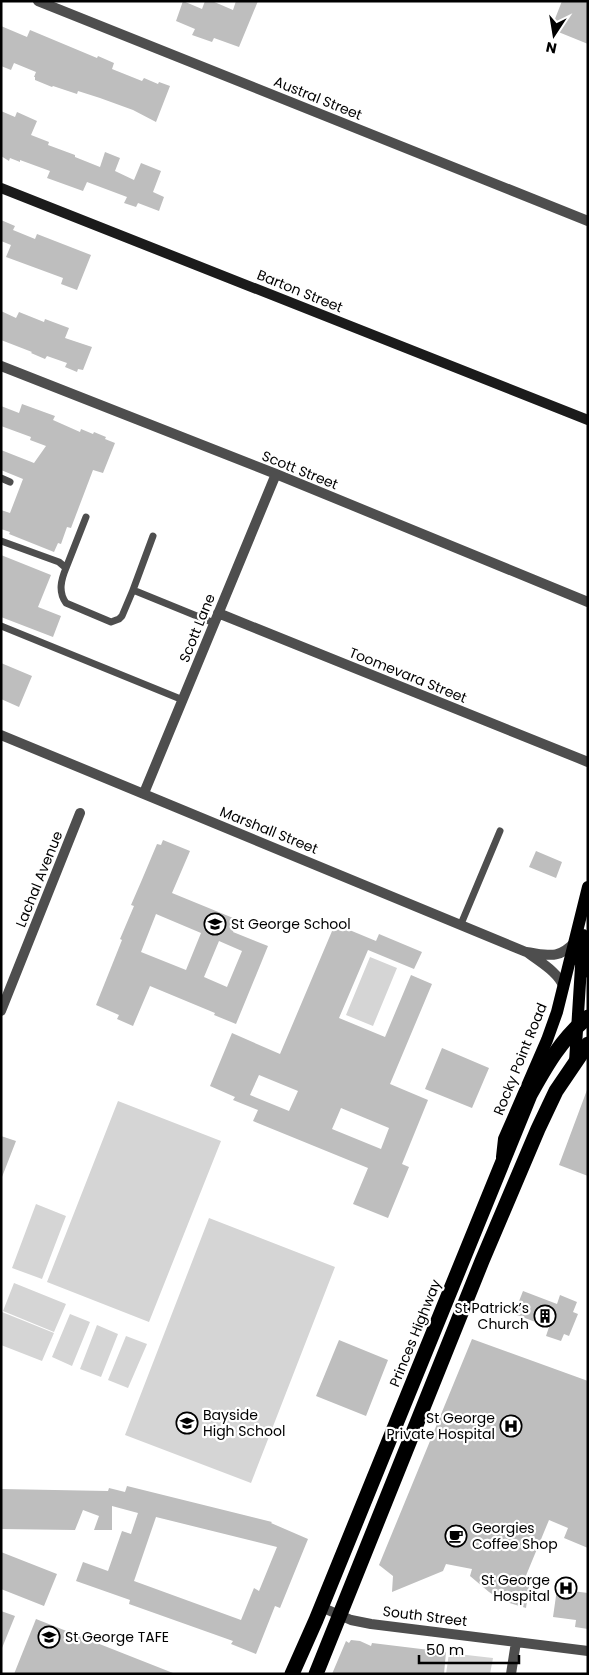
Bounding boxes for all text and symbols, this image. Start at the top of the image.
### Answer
north arrow [529,10,579,60]
text: N [544,37,559,59]
street label: Austral Street [271,71,365,125]
street label: Barton Street [254,265,346,317]
street label: Scott Street [259,446,341,494]
street label: Scott Lane [174,590,220,665]
street label: Toomevara Street [346,642,470,708]
street label: Marshall Street [217,801,321,859]
street label: Lachal Avenue [11,828,68,930]
school or university icon: St George School [203,912,227,936]
place label: St George School [231,914,351,934]
street label: Rocky Point Road [488,1000,552,1118]
street label: Princes Highway [384,1276,446,1390]
place label: St Patrick’s Church [455,1298,529,1334]
building icon: St Patrick’s Church [533,1304,557,1328]
place label: Bayside High School [203,1405,285,1441]
place label: St George Private Hospital [387,1408,495,1444]
school or university icon: Bayside High School [175,1411,199,1435]
hospital icon: St George Private Hospital [499,1414,523,1438]
place label: Georgies Coffee Shop [472,1518,558,1554]
cafe icon: Georgies Coffee Shop [444,1524,468,1548]
place label: St George Hospital [481,1570,550,1606]
hospital icon: St George Hospital [554,1576,578,1600]
street label: South Street [382,1601,468,1631]
school or university icon: St George TAFE [37,1625,61,1649]
place label: St George TAFE [65,1627,169,1647]
scale bar [419,1632,519,1664]
text: 50 m [426,1639,464,1660]

